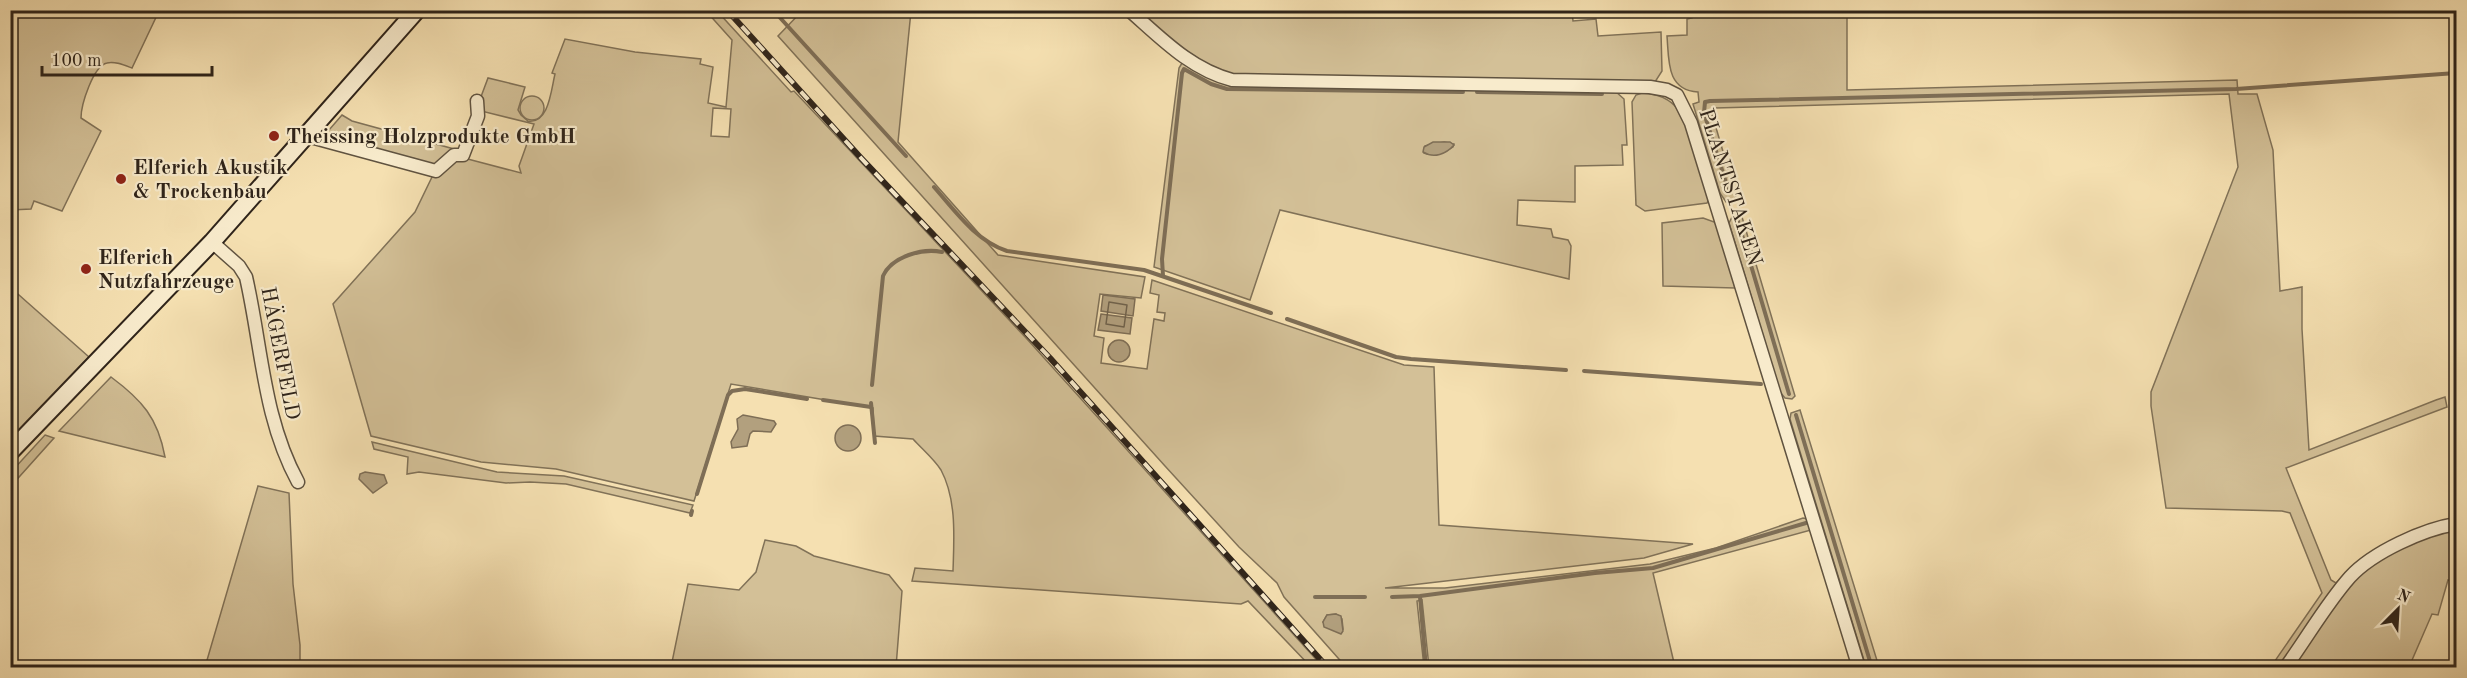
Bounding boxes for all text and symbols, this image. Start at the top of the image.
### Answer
scale bar [42,39,212,77]
text: 100 m [51,52,102,70]
street label: PLANTSTAKEN [1694,106,1765,269]
place label: Theissing Holzprodukte GmbH [286,127,576,148]
marker: Theissing Holzprodukte GmbH [267,129,281,143]
place label: Elferich Akustik & Trockenbau [133,158,288,203]
marker: Elferich Akustik & Trockenbau [114,172,128,186]
place label: Elferich Nutzfahrzeuge [98,248,234,293]
marker: Elferich Nutzfahrzeuge [79,262,93,276]
street label: HÄGERFELD [256,284,307,422]
north arrow [2368,579,2428,639]
text: N [2394,587,2413,607]

